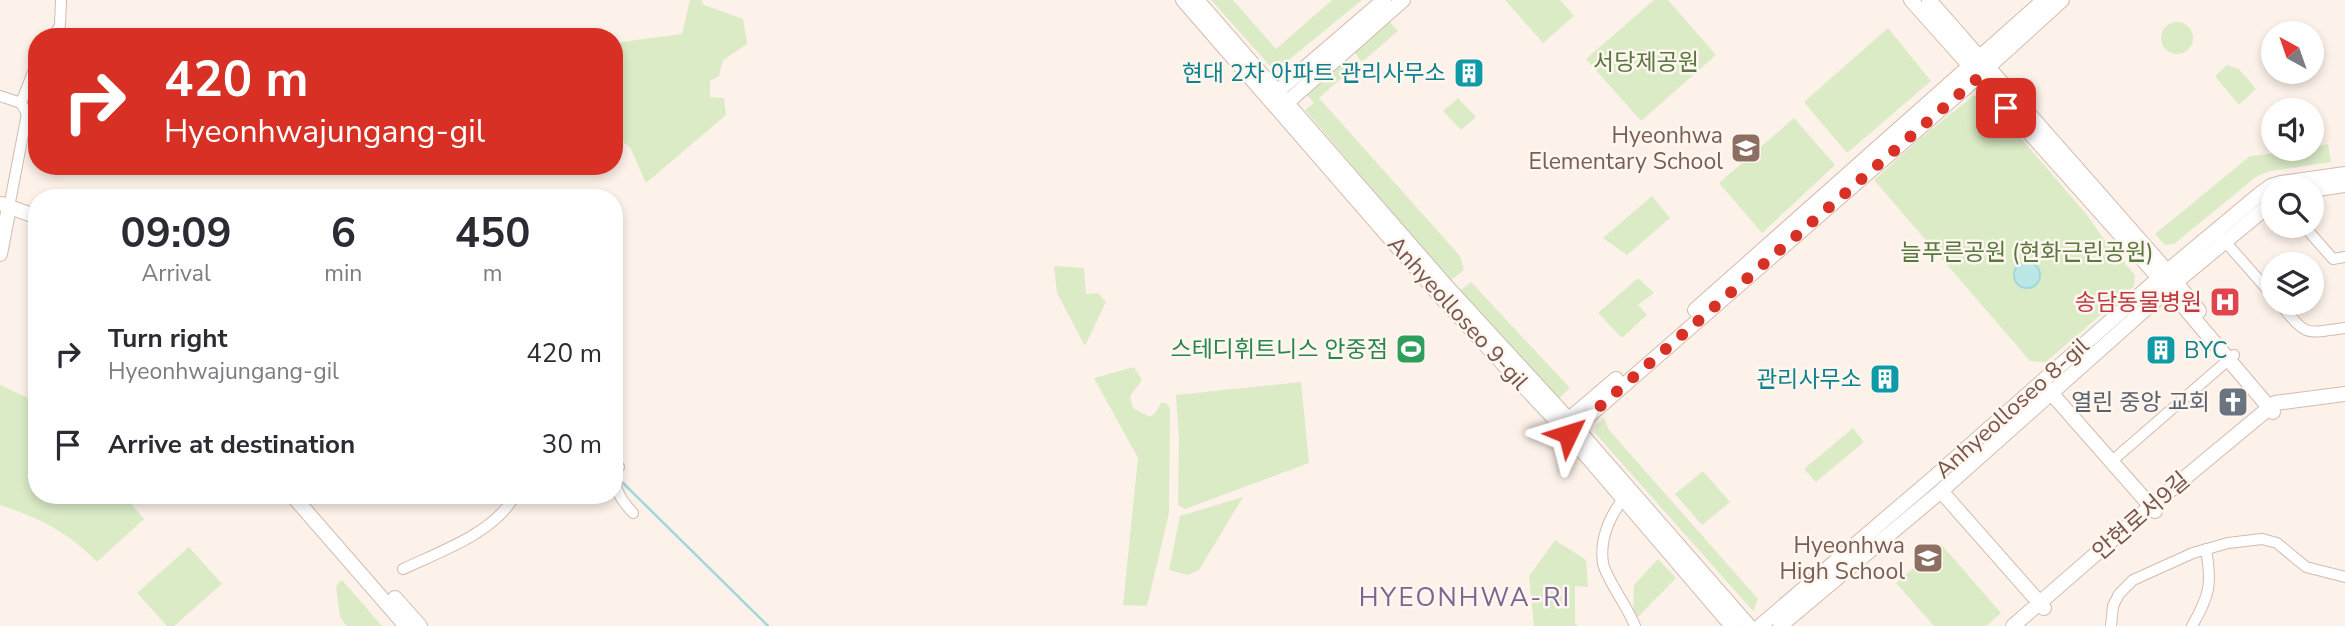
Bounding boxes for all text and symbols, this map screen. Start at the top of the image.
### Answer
north arrow [2261,21,2324,84]
map controls [2261,21,2324,315]
text: 420 m [164,46,308,113]
park label: 서당제공원 [1593,47,1699,78]
icon: right [49,56,140,147]
building icon: 현대 2차 아파트 관리사무소 [1452,56,1486,90]
place label: 현대 2차 아파트 관리사무소 [1182,58,1446,89]
pin [1976,78,2036,138]
icon: arrive [1987,89,2025,127]
button: sound [2261,98,2324,161]
text: Hyeonhwajungang-gil [164,110,485,153]
place label: Hyeonhwa Elementary School [1529,120,1723,177]
school or university icon: Hyeonhwa Elementary School [1729,131,1763,165]
button: search [2261,175,2324,238]
text: 09:09 [121,205,232,262]
text: 6 [331,205,356,262]
text: 450 [455,205,530,262]
street label: Anhyeolloseo 9-gil [1380,229,1536,397]
park label: 늘푸른공원 (현화근린공원) [1900,237,2154,268]
button: layers [2261,252,2324,315]
text: Arrival [142,258,211,289]
text: min [324,258,362,289]
text: m [483,258,503,289]
hospital icon: 송담동물병원 [2208,285,2242,319]
place label: 송담동물병원 [2075,287,2202,318]
text: Turn right [108,321,227,356]
street label: Anhyeolloseo 8-gil [1928,330,2096,486]
sports icon: 스테디휘트니스 안중점 [1394,332,1428,366]
building icon: BYC [2144,333,2178,367]
place label: 스테디휘트니스 안중점 [1170,334,1388,365]
icon: right [49,335,87,373]
place label: BYC [2184,335,2227,366]
text: 420 m [526,336,602,371]
text: Hyeonhwajungang-gil [108,356,339,387]
building icon: 관리사무소 [1868,362,1902,396]
place label: 관리사무소 [1756,364,1862,395]
church icon: 열린 중앙 교회 [2216,385,2250,419]
place label: 열린 중앙 교회 [2071,387,2210,418]
position arrow [1531,397,1605,471]
icon: arrive [49,426,87,464]
text: Arrive at destination [108,427,355,462]
text: 30 m [542,427,602,462]
street label: 안현로서9길 [2086,465,2196,567]
place label: Hyeonhwa High School [1779,530,1905,587]
school or university icon: Hyeonhwa High School [1911,541,1945,575]
district label: HYEONHWA-RI [1359,580,1571,615]

